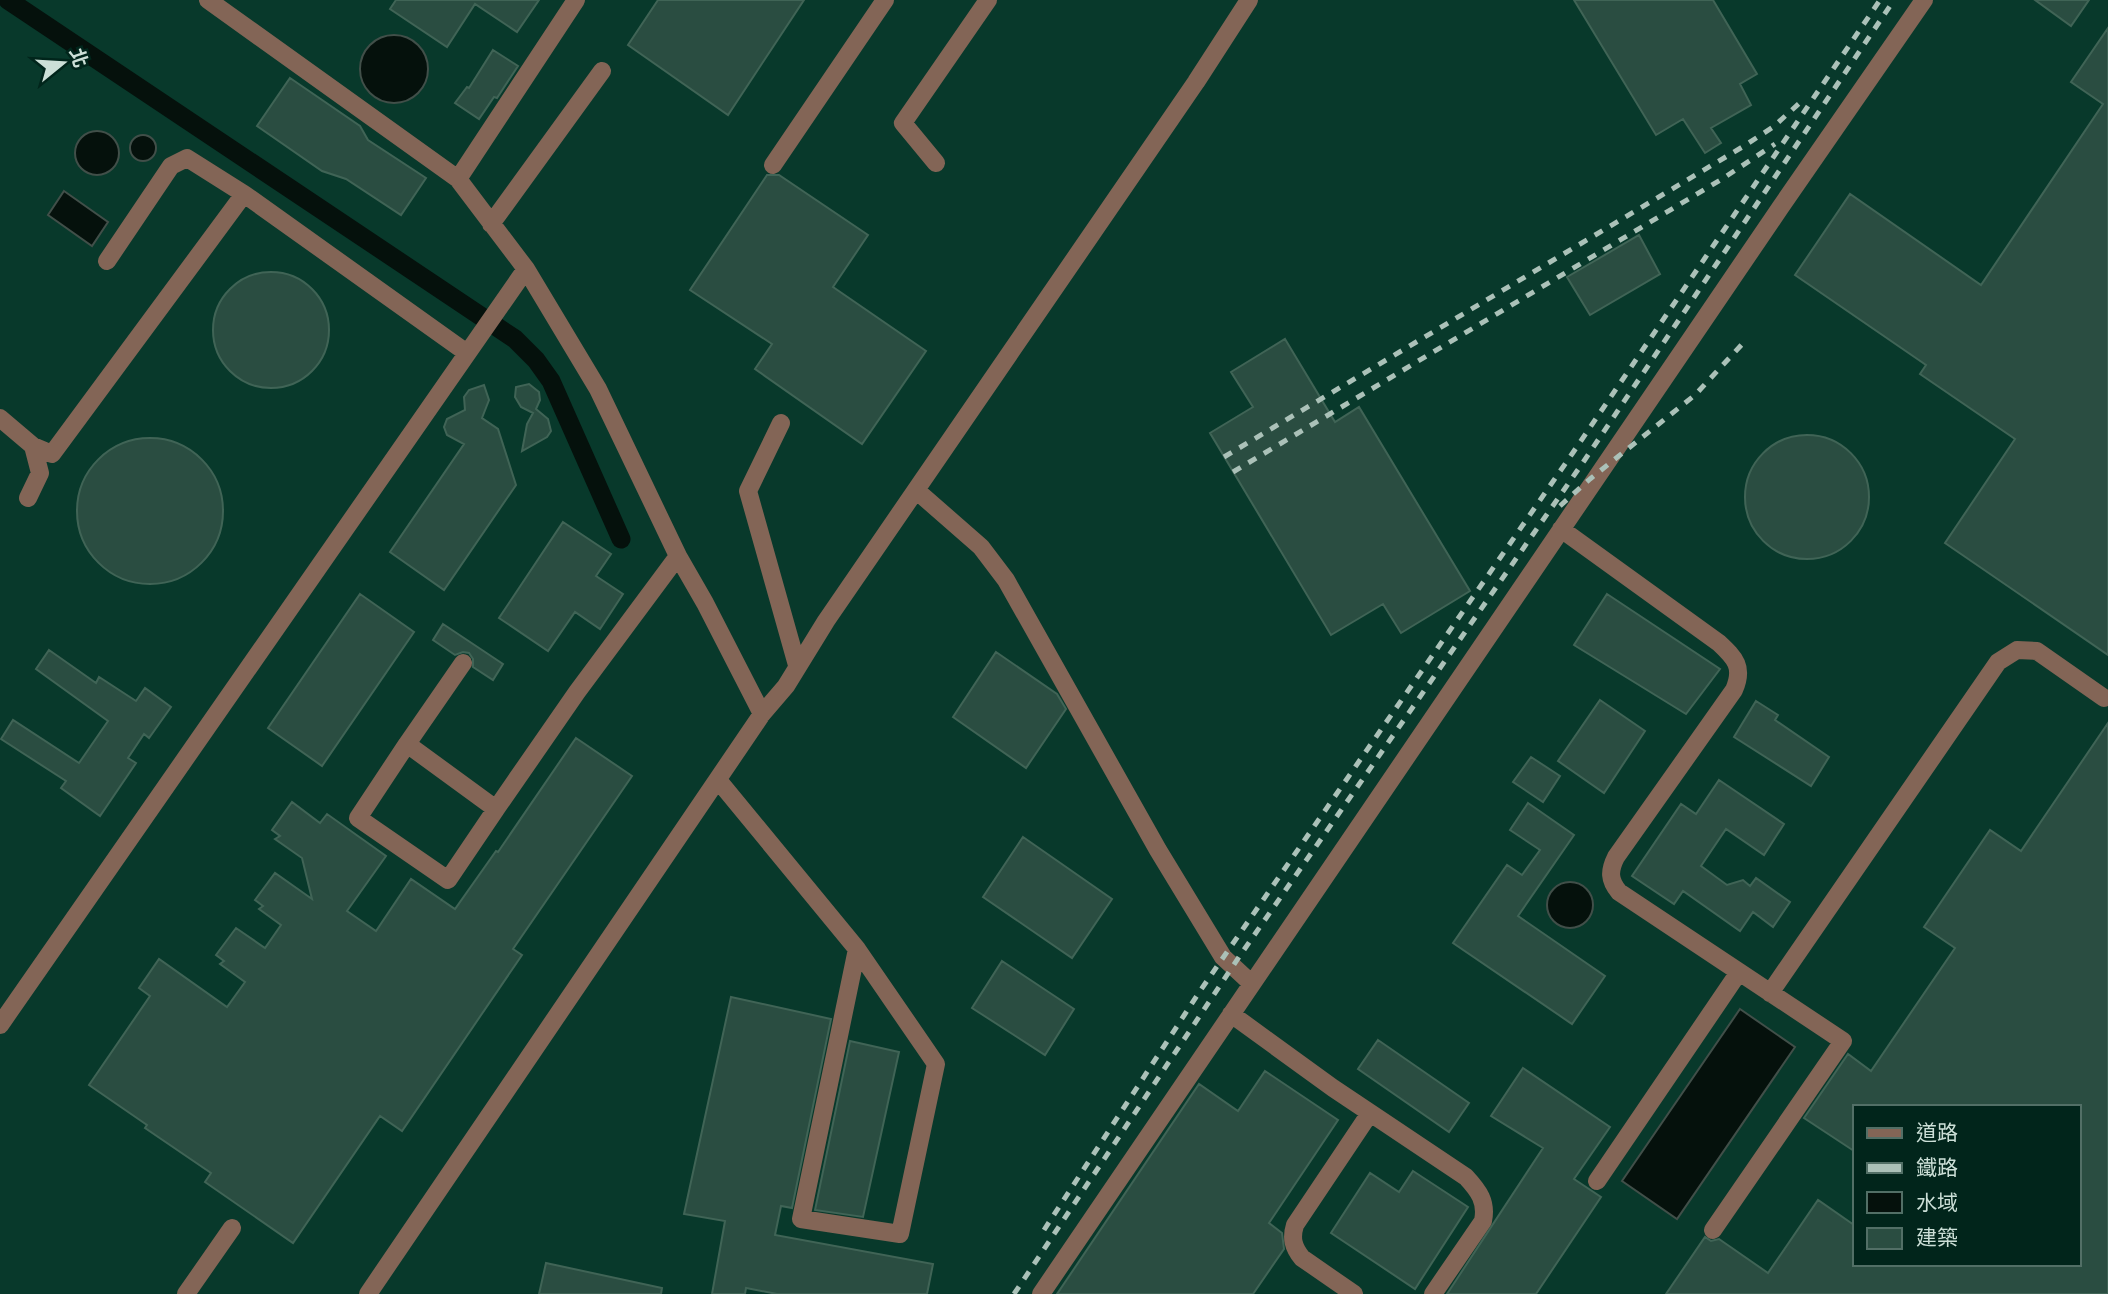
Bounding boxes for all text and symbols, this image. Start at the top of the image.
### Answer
north arrow [28,28,98,98]
text: 北 [66,45,94,70]
legend [1853,1105,2080,1266]
text: 道路 [1916,1119,1958,1144]
text: 鐵路 [1916,1154,1958,1179]
text: 水域 [1916,1189,1958,1214]
text: 建築 [1916,1224,1958,1249]

